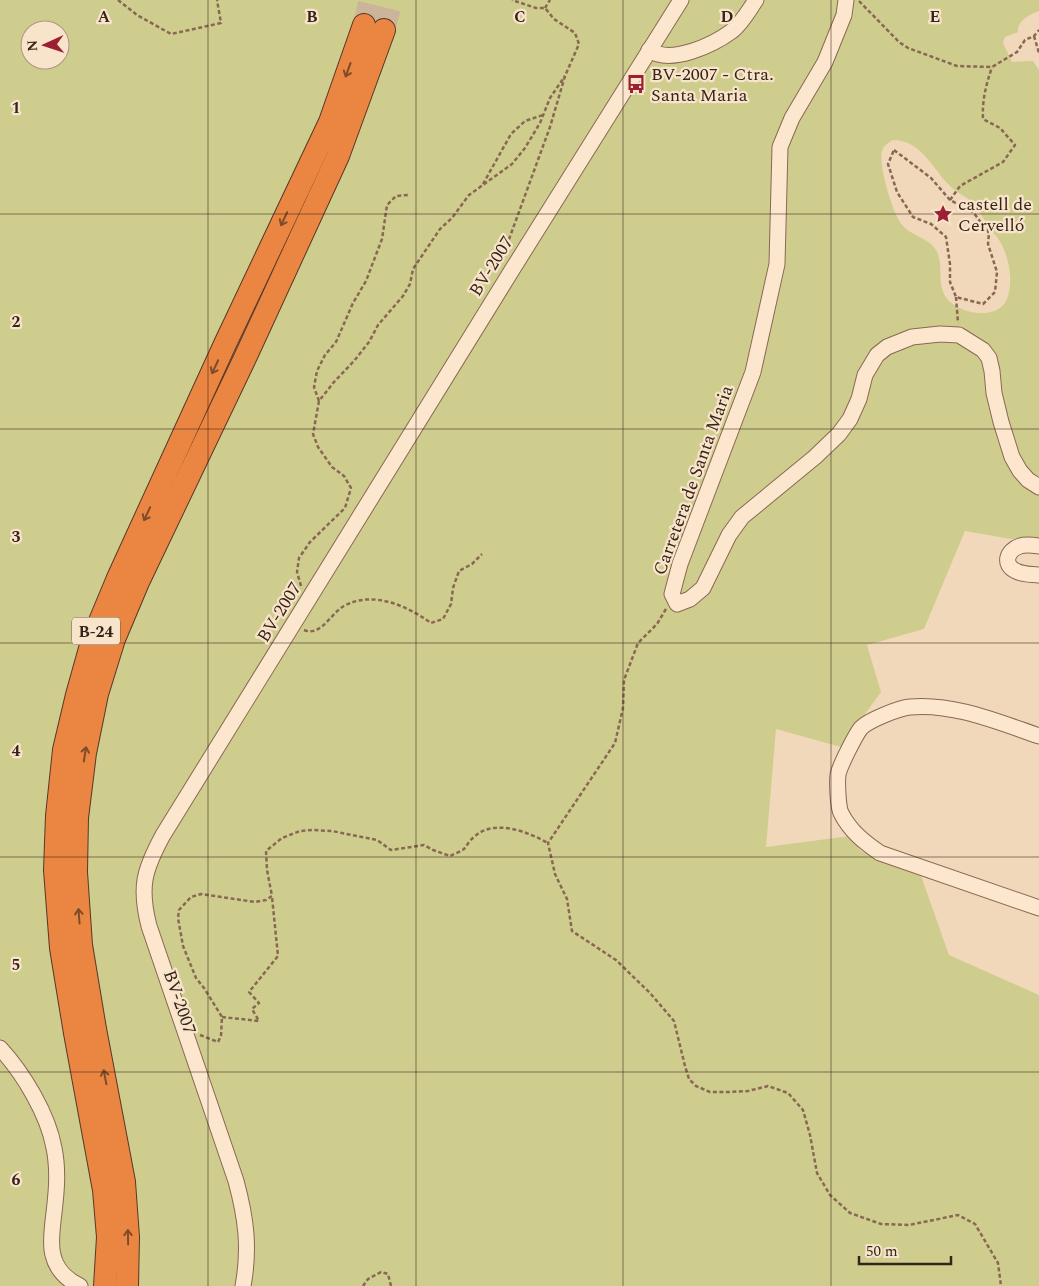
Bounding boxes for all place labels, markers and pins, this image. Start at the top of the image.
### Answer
place label: BV-2007 - Ctra. Santa Maria [651,61,774,109]
bus stop icon: BV-2007 - Ctra. Santa Maria [625,73,647,95]
place label: castell de Cervelló [958,191,1032,239]
place icon: castell de Cervelló [932,203,954,225]

